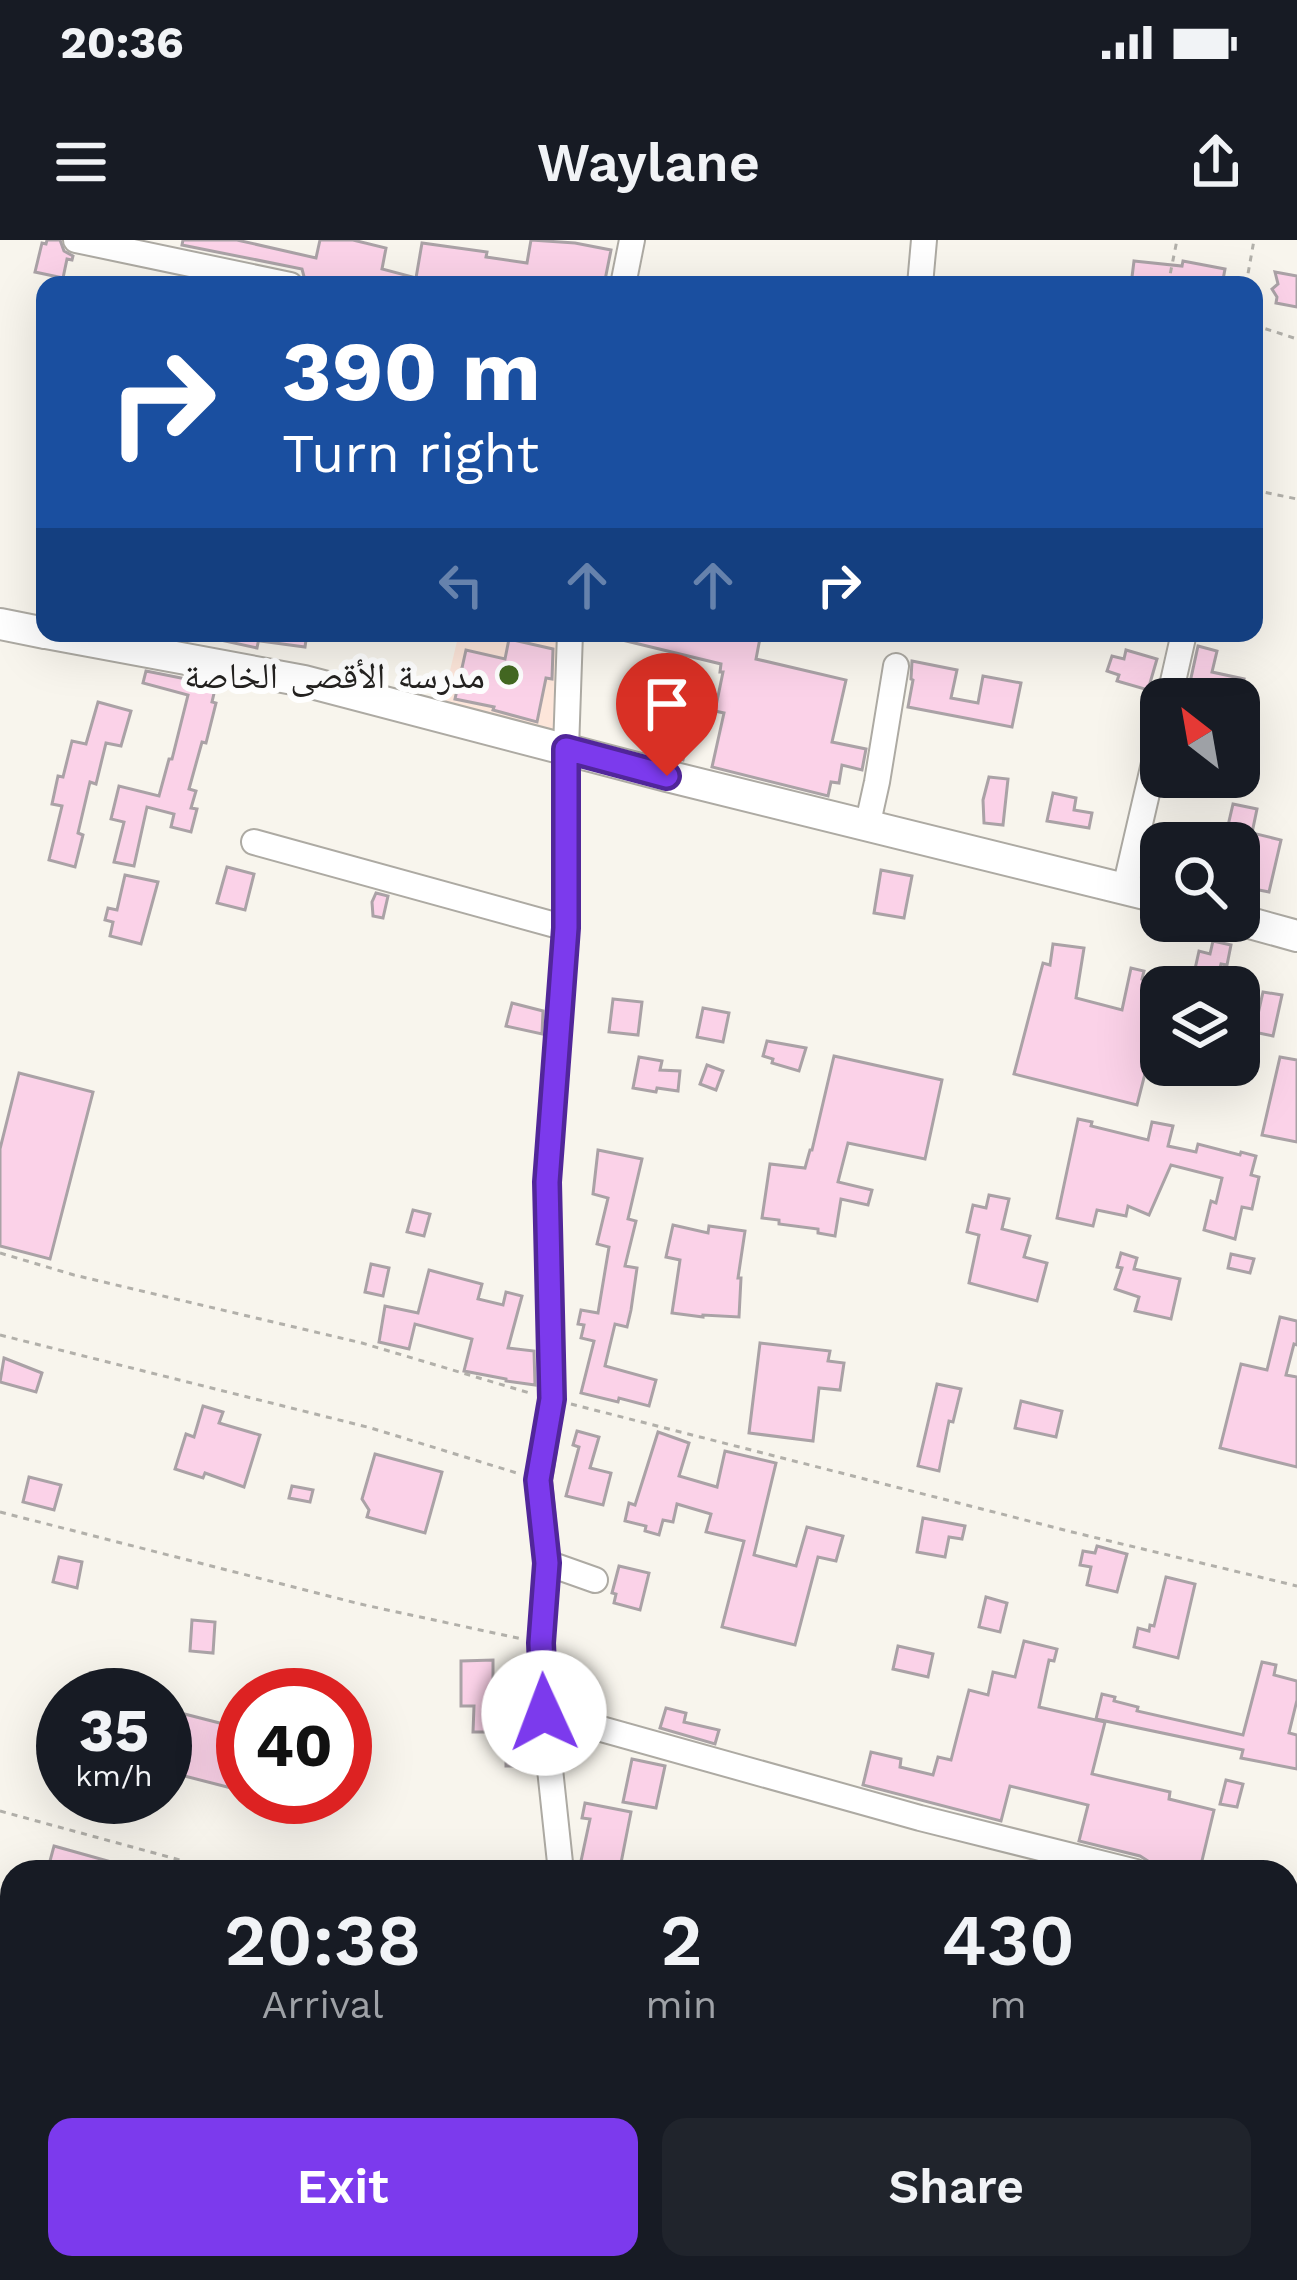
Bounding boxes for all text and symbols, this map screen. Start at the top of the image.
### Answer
text: 20:36 [60,16,184,69]
icon: menu [48,129,114,195]
icon: share [1183,129,1249,195]
text: Waylane [537,131,760,194]
text: 390 m [282,322,541,420]
icon: right [84,324,240,480]
text: Turn right [282,422,539,485]
icon: left [428,552,494,618]
icon: ahead [554,552,620,618]
icon: ahead [680,552,746,618]
icon: right [806,552,872,618]
pin [616,653,718,776]
place label: مدرسة الأقصى الخاصة [184,655,485,697]
marker: مدرسة الأقصى الخاصة [496,662,522,688]
icon: arrive [634,671,700,737]
north arrow [1140,678,1260,798]
map controls [1140,678,1260,1086]
button: search [1140,822,1260,942]
button: layers [1140,966,1260,1086]
position arrow [481,1650,607,1776]
speed limit sign: 40 [216,1668,372,1824]
text: 35 [79,1695,149,1766]
text: km/h [75,1758,153,1793]
text: 20:38 [224,1898,421,1982]
text: 2 [660,1898,703,1982]
text: 430 [941,1898,1075,1982]
text: Arrival [262,1982,384,2027]
text: min [645,1982,717,2027]
text: m [989,1982,1027,2027]
button: Exit [48,2118,638,2256]
button: Share [662,2118,1251,2256]

